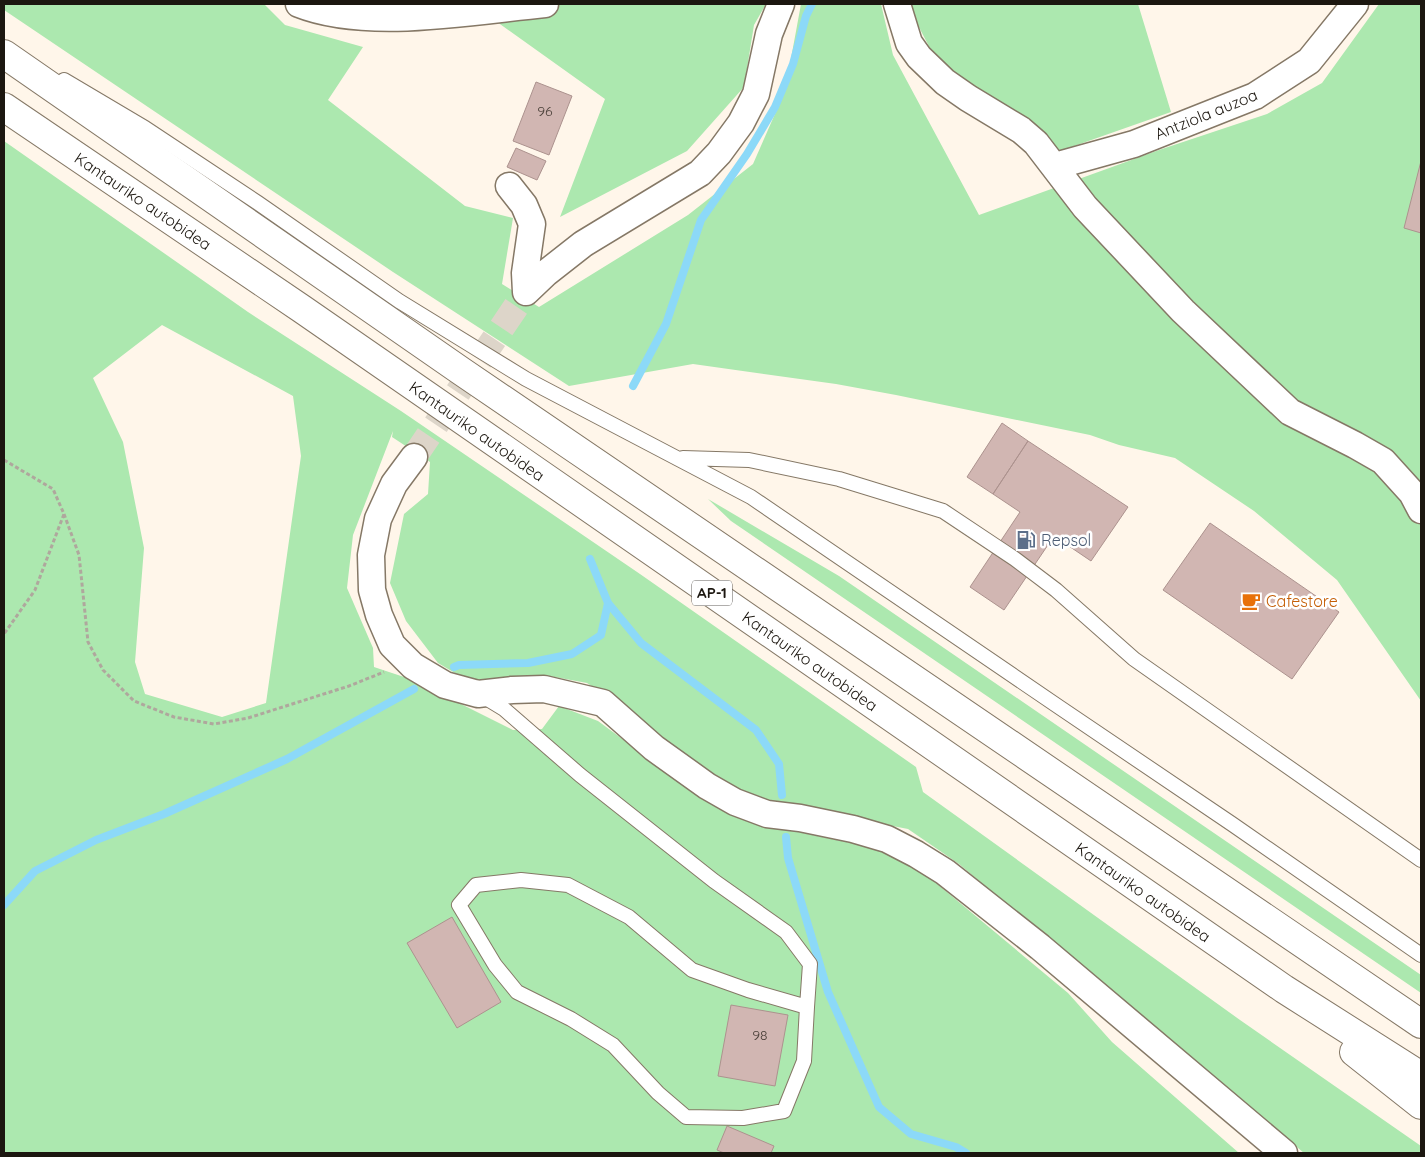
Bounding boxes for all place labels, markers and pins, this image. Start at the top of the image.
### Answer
fuel station icon: Repsol [1015,529,1037,551]
place label: Repsol [1041,530,1091,550]
cafe icon: Cafestore [1240,590,1262,612]
place label: Cafestore [1266,591,1338,611]

